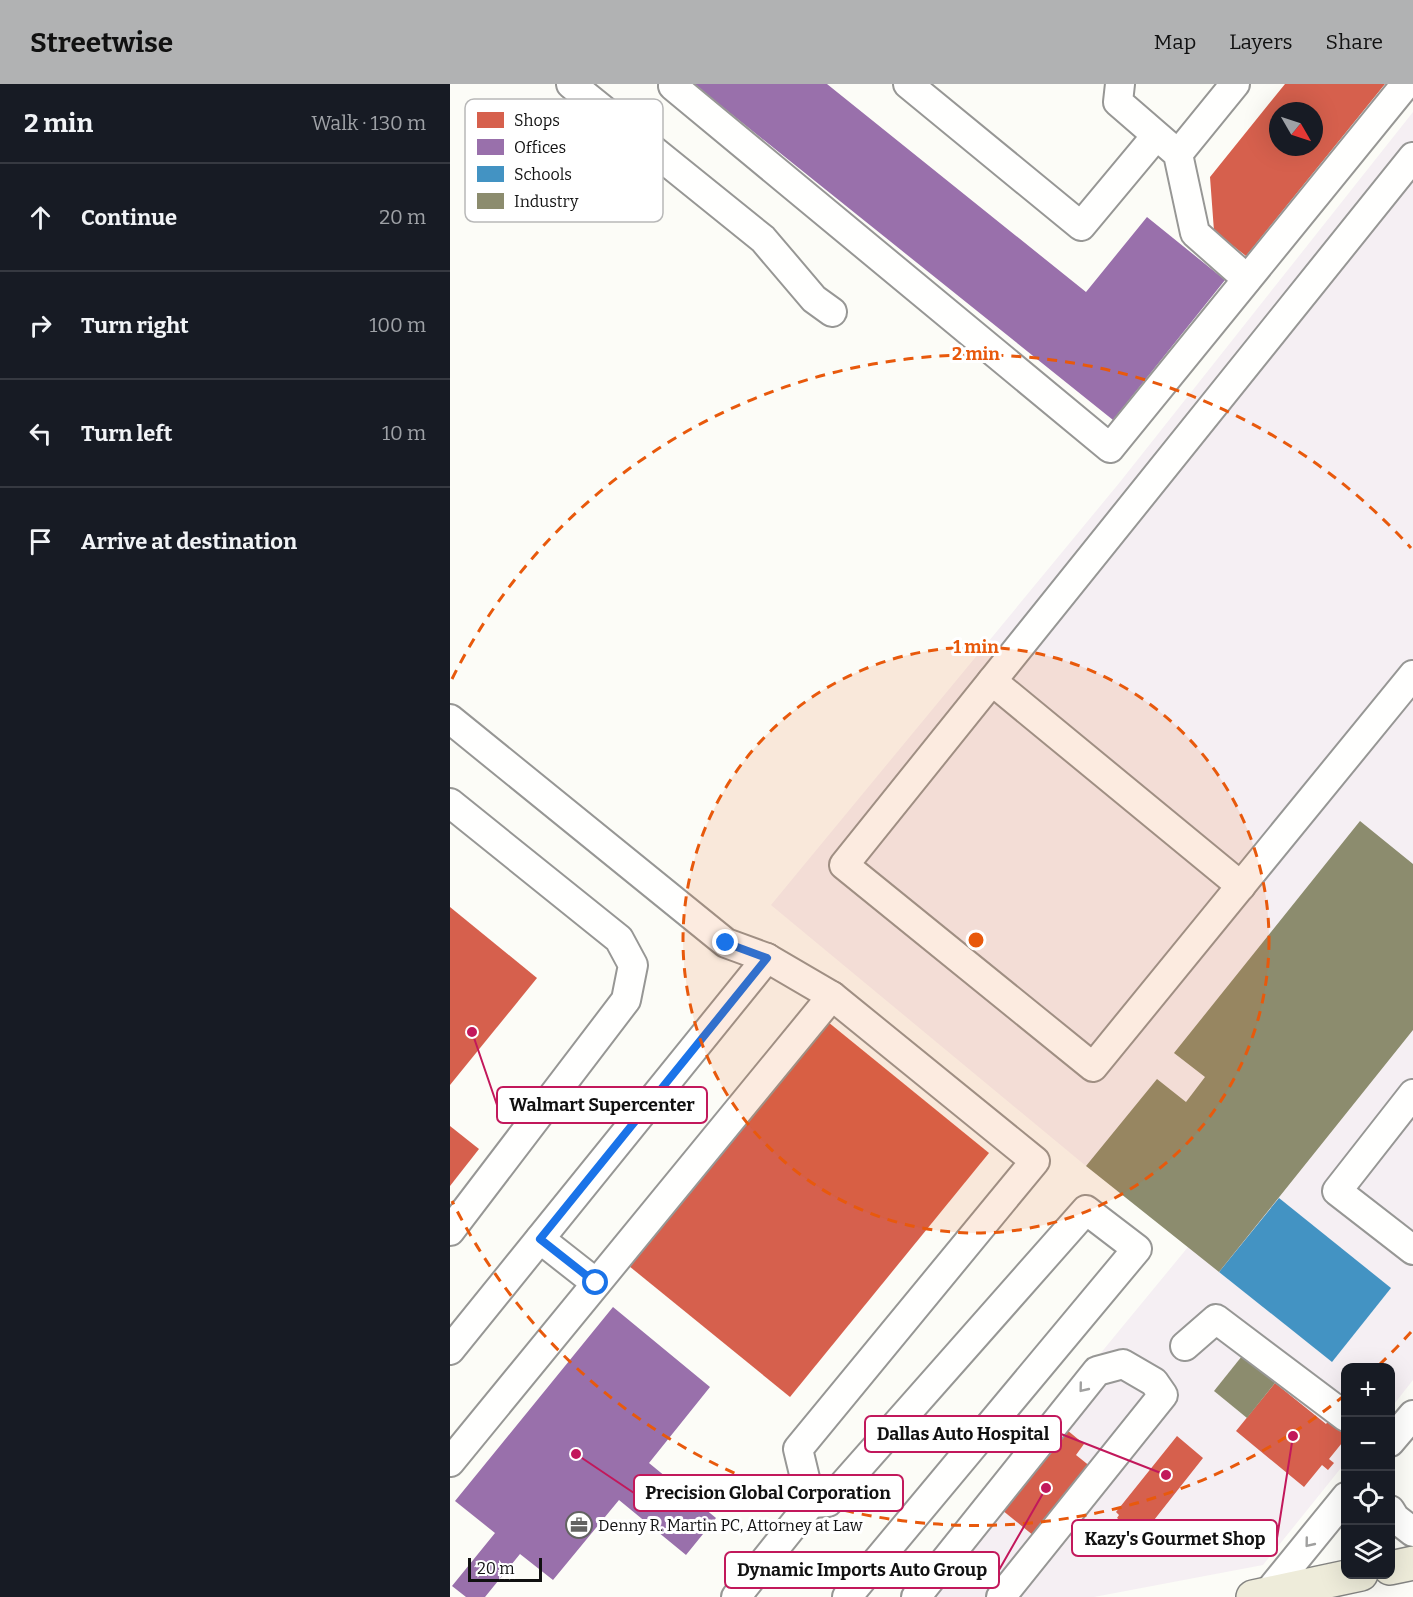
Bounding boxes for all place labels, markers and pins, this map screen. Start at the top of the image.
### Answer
centre of rings [966,930,986,950]
callout: Walmart Supercenter [497,1087,707,1123]
callout: Dallas Auto Hospital [865,1416,1061,1452]
callout: Precision Global Corporation [634,1475,903,1511]
office icon: Denny R. Martin PC, Attorney at Law [564,1510,594,1540]
place label: Denny R. Martin PC, Attorney at Law [598,1516,863,1535]
callout: Kazy's Gourmet Shop [1072,1520,1277,1556]
callout: Dynamic Imports Auto Group [725,1552,999,1588]

